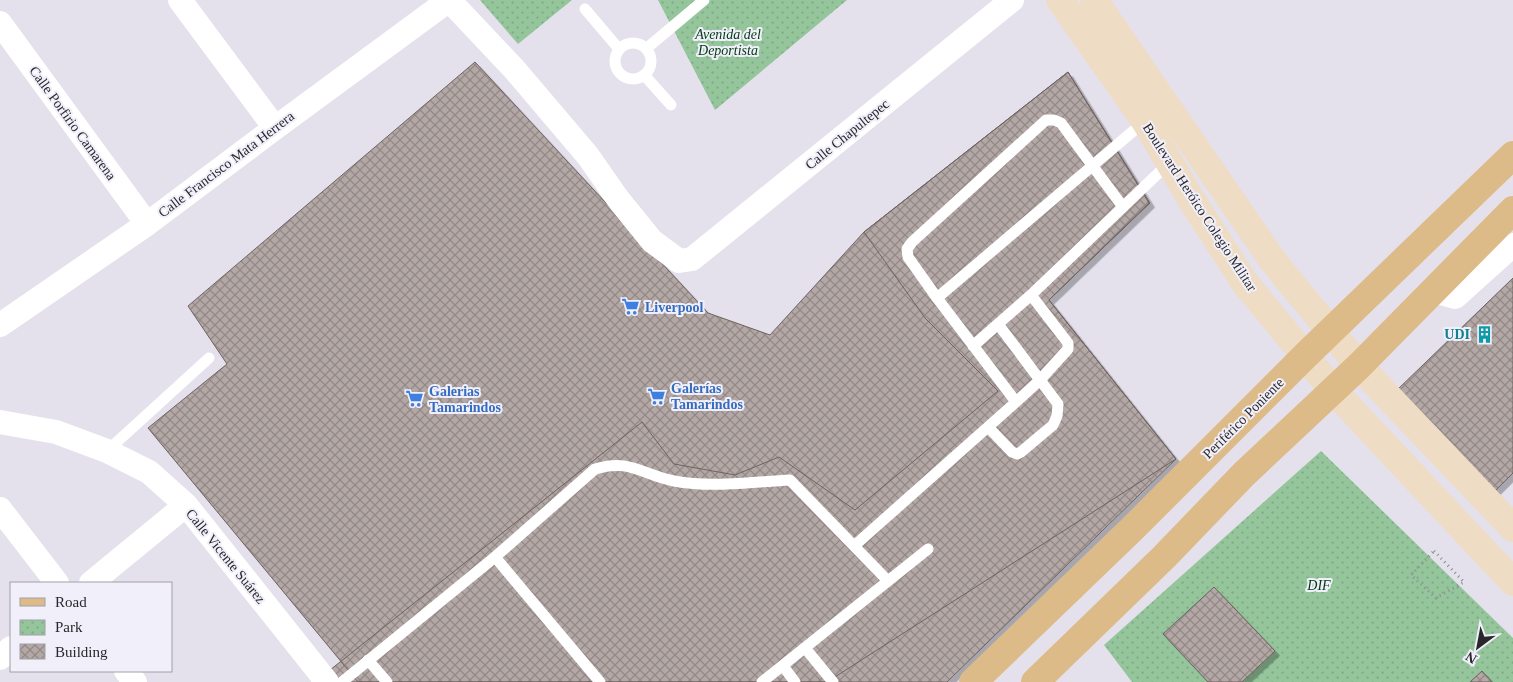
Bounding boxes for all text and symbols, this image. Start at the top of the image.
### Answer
park label: Avenida del Deportista [694,27,761,58]
street label: Calle Porfirio Camarena [26,64,119,184]
street label: Calle Chapultepec [803,96,892,173]
street label: Calle Francisco Mata Herrera [156,108,298,220]
street label: Boulevard Heróico Colegio Militar [1140,121,1260,294]
supermarket icon: Liverpool [621,297,641,317]
place label: Liverpool [645,300,703,315]
building icon: UDI [1474,324,1494,344]
place label: UDI [1444,327,1470,342]
street label: Periférico Poniente [1200,375,1287,462]
place label: Galerías Tamarindos [671,381,743,412]
place label: Galerias Tamarindos [429,384,501,415]
supermarket icon: Galerías Tamarindos [647,386,667,406]
supermarket icon: Galerias Tamarindos [405,389,425,409]
street label: Calle Vicente Suárez [183,506,268,607]
park label: DIF [1306,578,1331,593]
legend [10,582,172,672]
text: Road [55,594,87,610]
text: Park [55,619,83,635]
north arrow [1453,622,1503,672]
text: Building [55,644,108,660]
text: N [1463,649,1480,667]

